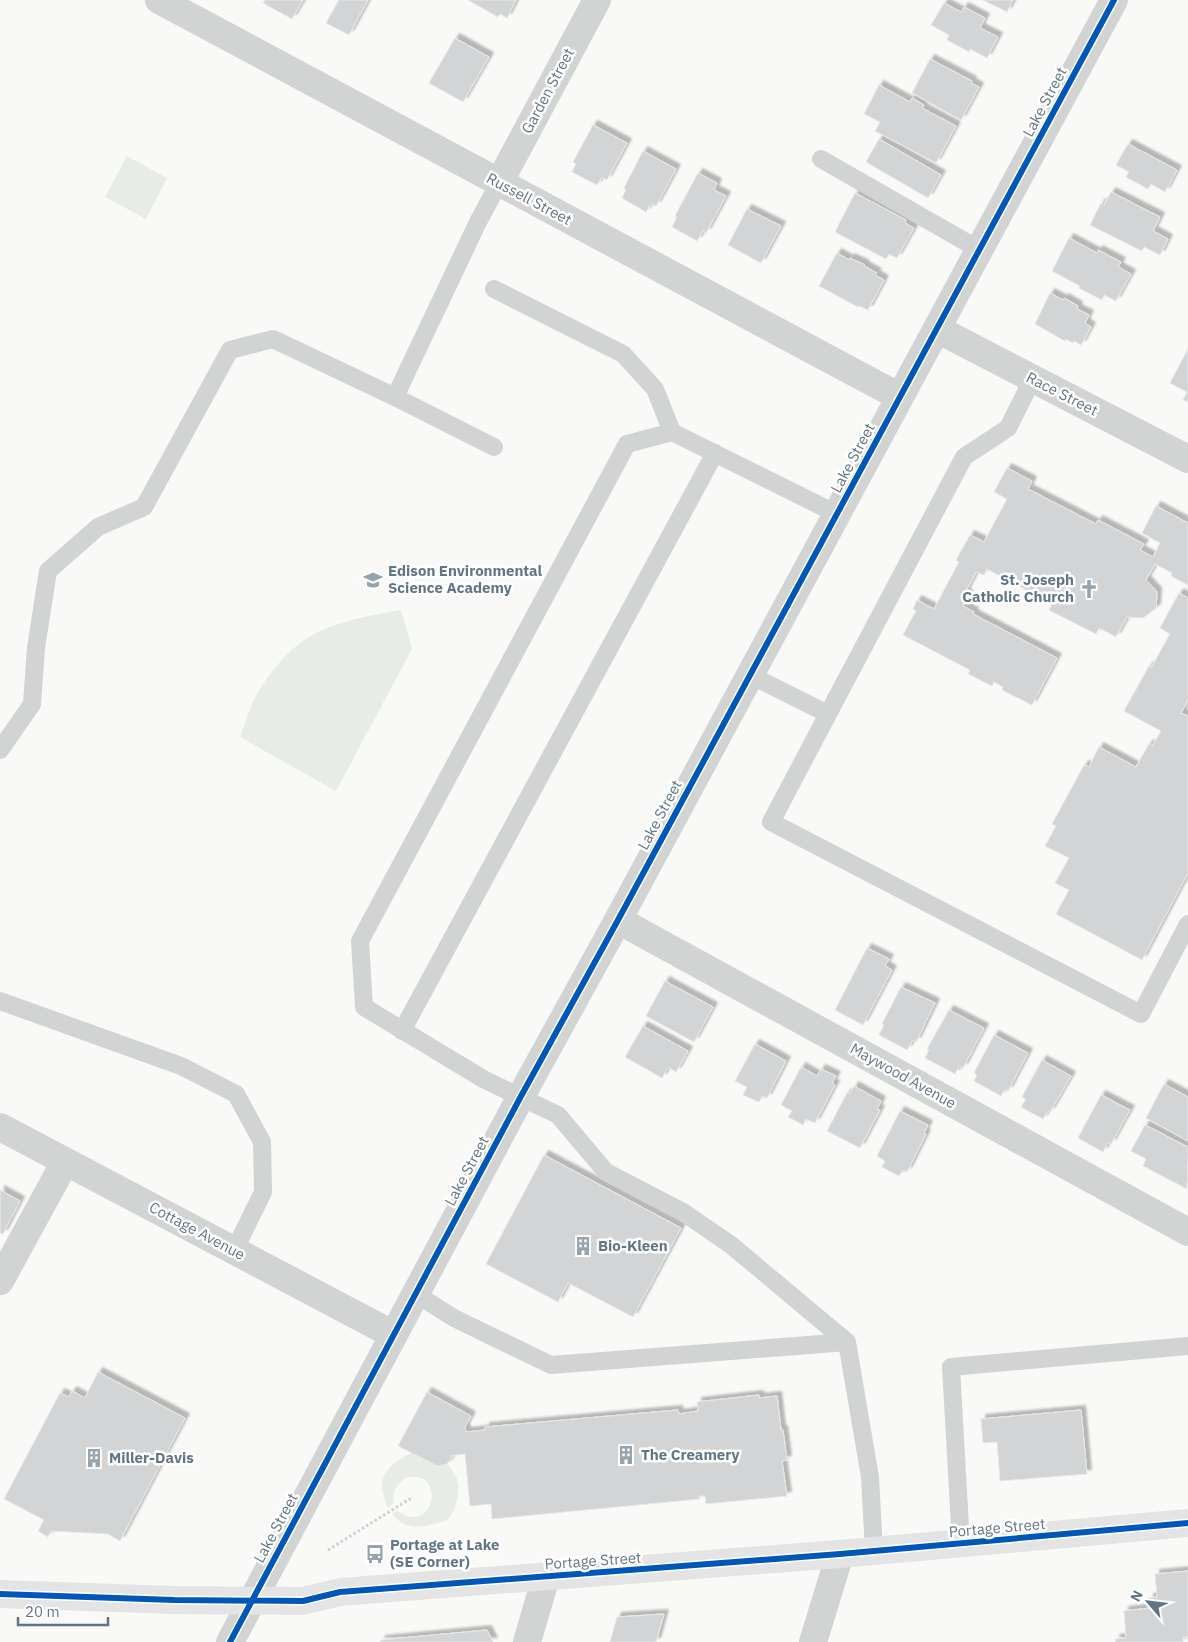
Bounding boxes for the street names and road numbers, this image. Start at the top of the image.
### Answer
street label: Garden Street [517,45,578,137]
street label: Lake Street [1018,64,1071,140]
street label: Russell Street [483,168,575,229]
street label: Race Street [1023,367,1101,420]
street label: Lake Street [826,420,879,496]
street label: Lake Street [633,777,686,853]
street label: Maywood Avenue [847,1039,960,1113]
street label: Lake Street [440,1133,493,1209]
street label: Cottage Avenue [146,1197,248,1264]
street label: Lake Street [249,1490,302,1566]
street label: Portage Street [948,1514,1046,1541]
street label: Portage Street [544,1548,642,1573]

